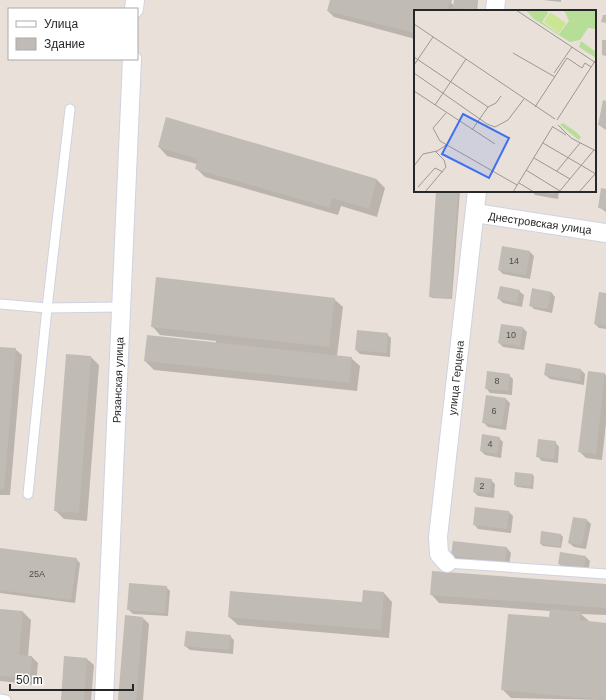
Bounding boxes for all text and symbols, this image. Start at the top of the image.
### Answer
legend [8,8,138,60]
inset map [414,10,596,192]
text: Улица [44,17,78,31]
text: Здание [44,37,85,51]
street label: Днестровская улица [488,210,593,236]
house number: 14 [509,256,519,266]
house number: 10 [506,330,516,340]
street label: Рязанская улица [111,336,126,423]
street label: улица Герцена [446,339,466,416]
house number: 8 [494,376,500,386]
house number: 6 [491,406,497,416]
house number: 4 [487,439,493,449]
house number: 2 [479,481,485,491]
house number: 25А [29,569,45,579]
scale bar [10,666,133,692]
text: 50 m [16,673,43,687]

